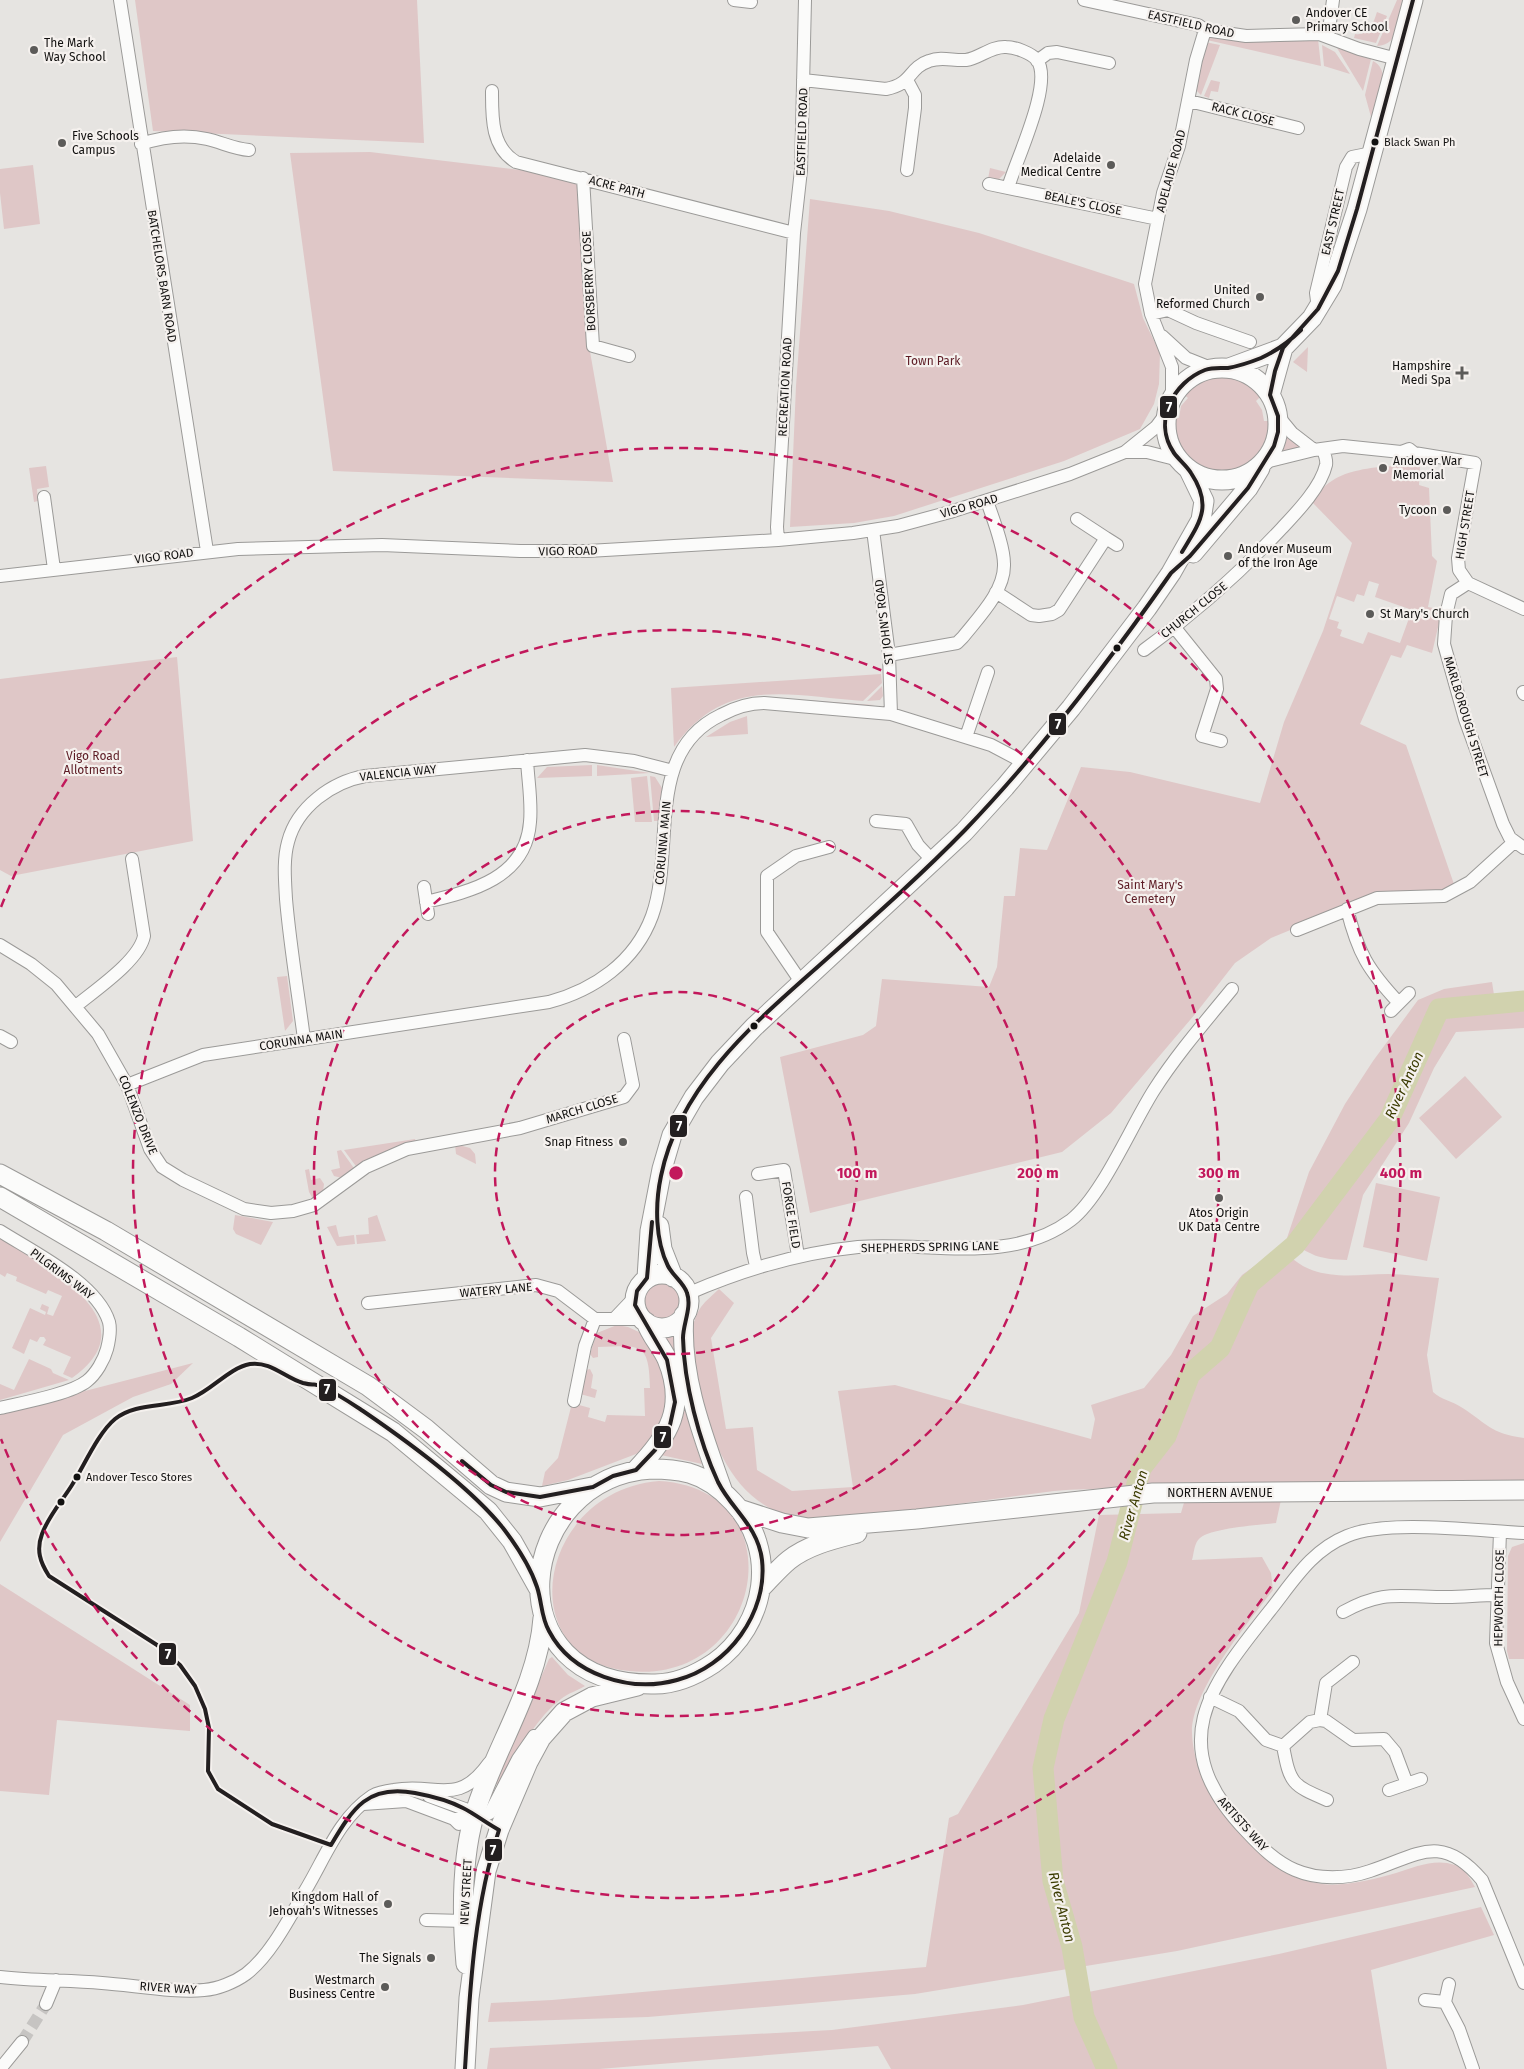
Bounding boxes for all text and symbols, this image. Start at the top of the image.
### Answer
place label: Andover CE Primary School [1306,6,1389,34]
street label: EASTFIELD ROAD [1146,7,1236,41]
marker: Andover CE Primary School [1290,14,1302,26]
place label: The Mark Way School [44,36,106,64]
marker: The Mark Way School [28,44,40,56]
street label: EASTFIELD ROAD [793,87,811,176]
street label: RACK CLOSE [1210,99,1276,129]
street label: ADELAIDE ROAD [1153,128,1189,214]
place label: Five Schools Campus [72,129,139,157]
place label: Black Swan Ph [1384,136,1455,149]
marker: Five Schools Campus [56,137,68,149]
marker: Black Swan Ph [1370,137,1380,147]
place label: Adelaide Medical Centre [1021,151,1101,179]
marker: Adelaide Medical Centre [1105,159,1117,171]
street label: ACRE PATH [588,173,646,201]
street label: EAST STREET [1319,187,1348,257]
street label: BEALE'S CLOSE [1043,188,1123,218]
street label: BATCHELORS BARN ROAD [145,209,179,343]
street label: BORSBERRY CLOSE [579,230,599,332]
place label: United Reformed Church [1156,283,1250,311]
marker: United Reformed Church [1254,291,1266,303]
street label: RECREATION ROAD [775,337,795,437]
park label: Town Park [906,354,961,368]
place label: Hampshire Medi Spa [1392,359,1451,387]
marker: Hampshire Medi Spa [1455,366,1469,380]
line badge: 7 [1159,395,1178,419]
text: 7 [1166,399,1173,416]
place label: Andover War Memorial [1393,454,1462,482]
marker: Andover War Memorial [1377,462,1389,474]
street label: HIGH STREET [1453,489,1477,560]
street label: VIGO ROAD [939,491,1000,521]
place label: Tycoon [1399,503,1437,517]
marker: Tycoon [1441,504,1453,516]
place label: Andover Museum of the Iron Age [1238,542,1332,570]
street label: VIGO ROAD [538,543,598,559]
street label: VIGO ROAD [134,545,195,567]
marker: Andover Museum of the Iron Age [1222,550,1234,562]
street label: ST JOHN'S ROAD [872,578,896,666]
street label: CHURCH CLOSE [1158,579,1230,641]
place label: St Mary's Church [1380,607,1469,621]
marker: St Mary's Church [1364,608,1376,620]
unlabelled marker [1112,643,1122,653]
street label: MARLBOROUGH STREET [1441,655,1491,780]
line badge: 7 [1048,712,1067,736]
text: 7 [1055,716,1062,733]
park label: Vigo Road Allotments [64,749,123,777]
street label: VALENCIA WAY [359,762,437,784]
street label: CORUNNA MAIN [652,800,674,886]
park label: Saint Mary's Cemetery [1117,878,1183,906]
unlabelled marker [749,1021,759,1031]
street label: CORUNNA MAIN [258,1026,344,1054]
water label: River Anton [1381,1049,1427,1122]
street label: COLENZO DRIVE [116,1073,160,1157]
street label: MARCH CLOSE [544,1091,620,1127]
line badge: 7 [669,1114,688,1138]
text: 7 [676,1118,683,1135]
place label: Snap Fitness [545,1135,613,1149]
marker: Snap Fitness [617,1136,629,1148]
centre of rings [667,1164,685,1182]
text: 100 m [837,1164,877,1182]
text: 200 m [1017,1164,1059,1182]
text: 300 m [1197,1164,1240,1182]
text: 400 m [1380,1164,1422,1182]
street label: FORGE FIELD [779,1180,803,1250]
marker: Atos Origin UK Data Centre [1213,1192,1225,1204]
place label: Atos Origin UK Data Centre [1178,1206,1260,1234]
street label: SHEPHERDS SPRING LANE [861,1239,999,1255]
street label: PILGRIMS WAY [27,1246,97,1303]
street label: WATERY LANE [459,1280,533,1300]
line badge: 7 [318,1378,337,1402]
text: 7 [324,1381,331,1398]
line badge: 7 [653,1425,672,1449]
text: 7 [660,1429,667,1446]
water label: River Anton [1115,1468,1152,1542]
place label: Andover Tesco Stores [86,1471,192,1484]
marker: Andover Tesco Stores [72,1472,82,1482]
street label: NORTHERN AVENUE [1167,1486,1273,1500]
unlabelled marker [56,1497,66,1507]
street label: HEPWORTH CLOSE [1491,1549,1507,1647]
line badge: 7 [158,1642,177,1666]
text: 7 [165,1646,172,1663]
street label: ARTISTS WAY [1215,1794,1271,1854]
line badge: 7 [484,1838,503,1862]
text: 7 [490,1842,497,1859]
street label: NEW STREET [457,1858,475,1926]
water label: River Anton [1045,1870,1078,1944]
place label: Kingdom Hall of Jehovah's Witnesses [269,1890,379,1918]
marker: Kingdom Hall of Jehovah's Witnesses [382,1898,394,1910]
place label: The Signals [359,1951,421,1965]
marker: The Signals [425,1952,437,1964]
place label: Westmarch Business Centre [289,1973,375,2001]
street label: RIVER WAY [139,1979,197,1997]
marker: Westmarch Business Centre [379,1981,391,1993]

